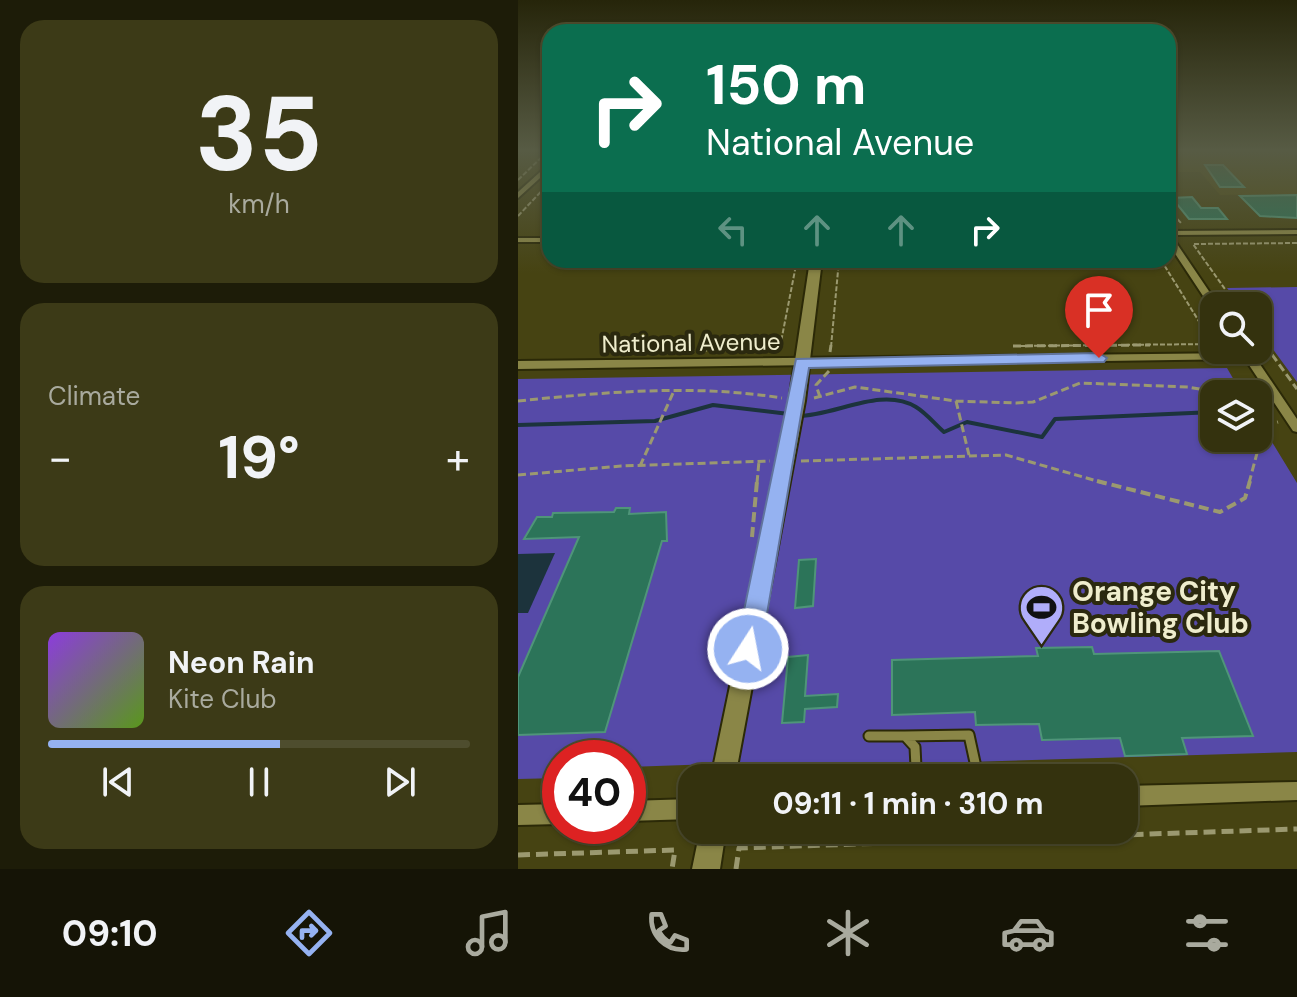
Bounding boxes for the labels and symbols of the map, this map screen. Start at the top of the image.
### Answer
pin [1065,276,1133,358]
street label: National Avenue [601,325,781,360]
place label: Orange City Bowling Club [1072,573,1249,642]
sports icon: Orange City Bowling Club [1017,583,1065,646]
position arrow [706,607,790,691]
speed limit sign: 40 [542,740,646,844]

